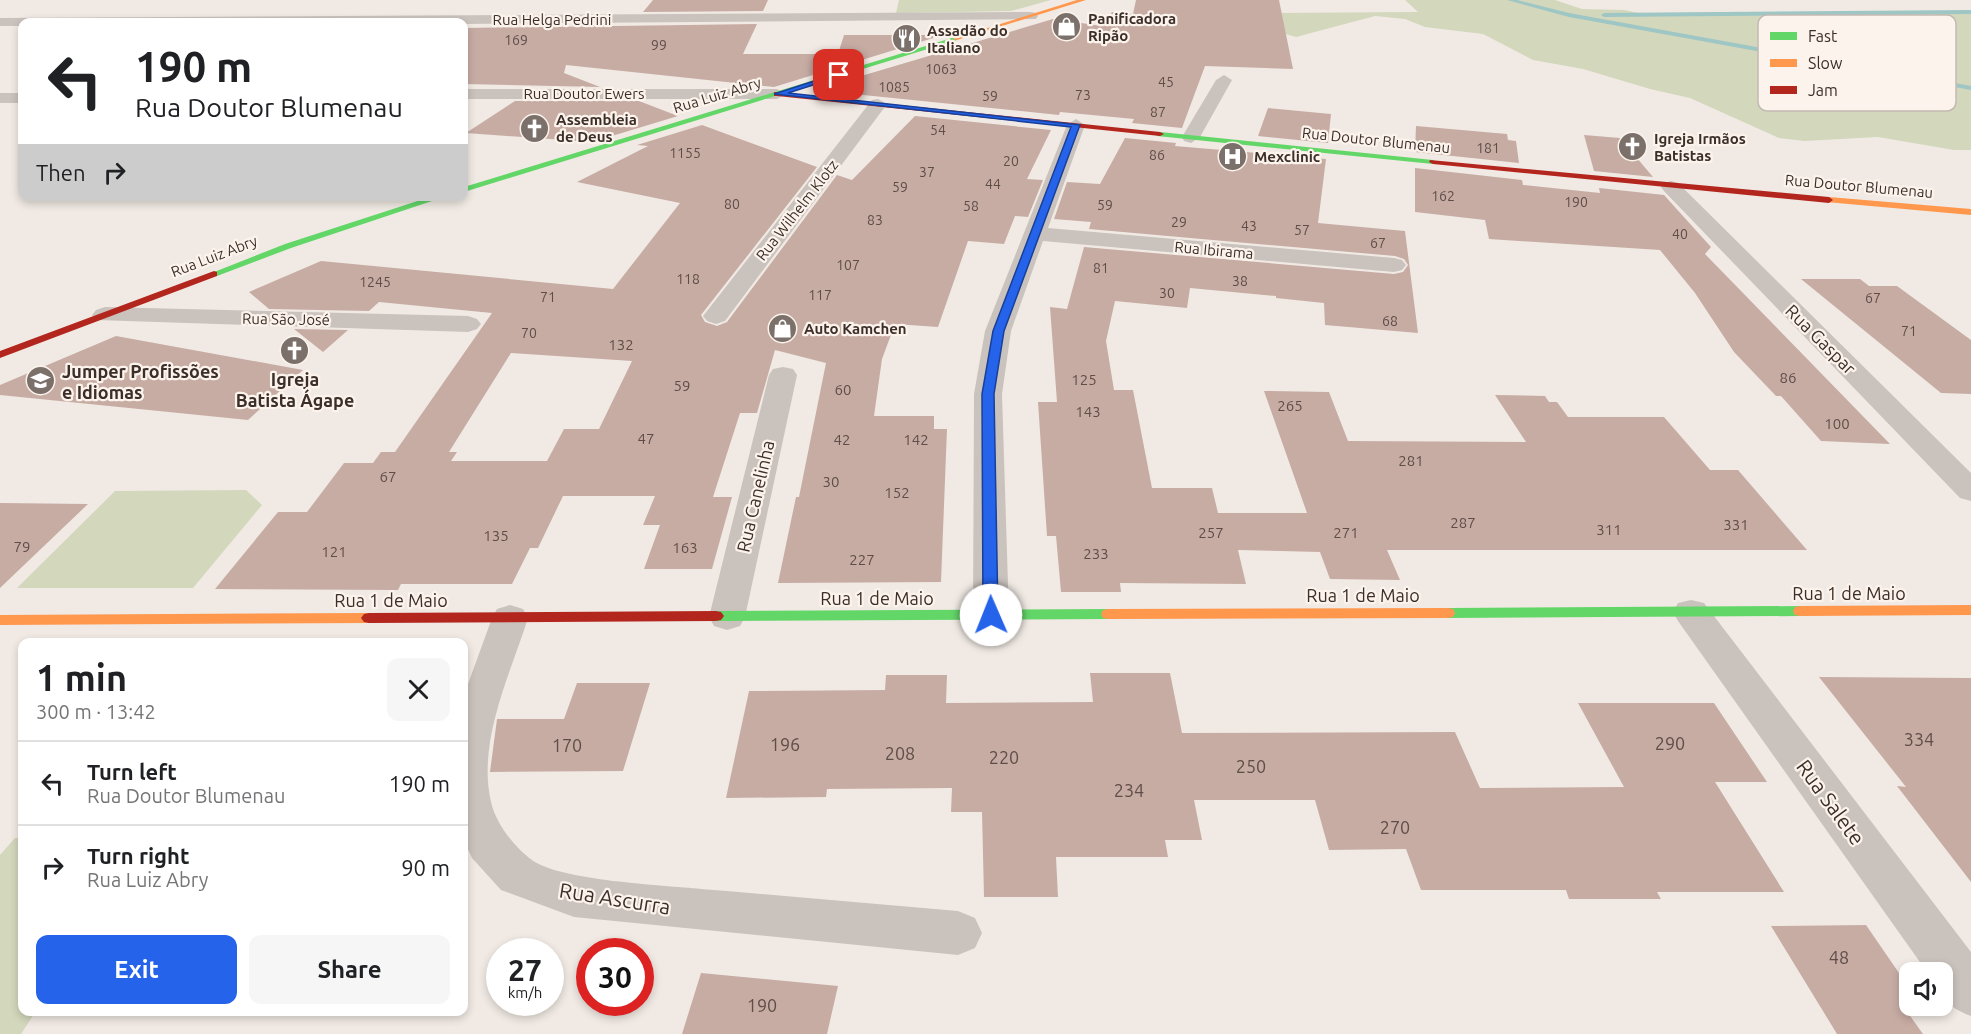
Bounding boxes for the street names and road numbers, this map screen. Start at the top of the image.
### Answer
street label: Rua Helga Pedrini [493,11,611,28]
street label: Rua Luiz Abry [671,74,763,116]
street label: Rua Doutor Ewers [523,85,645,102]
street label: Rua Doutor Blumenau [1301,124,1451,156]
street label: Rua Wilhelm Klotz [753,156,841,264]
street label: Rua Doutor Blumenau [1784,171,1934,201]
street label: Rua Luiz Abry [168,232,260,280]
street label: Rua Ibirama [1174,238,1254,262]
street label: Rua Gaspar [1782,300,1860,378]
street label: Rua São José [242,310,330,328]
street label: Rua Canelinha [732,438,778,554]
street label: Rua 1 de Maio [1792,583,1906,603]
street label: Rua 1 de Maio [1306,585,1420,605]
street label: Rua 1 de Maio [820,588,934,608]
street label: Rua 1 de Maio [334,590,448,610]
street label: Rua Salete [1792,755,1870,849]
street label: Rua Ascurra [558,877,672,919]

